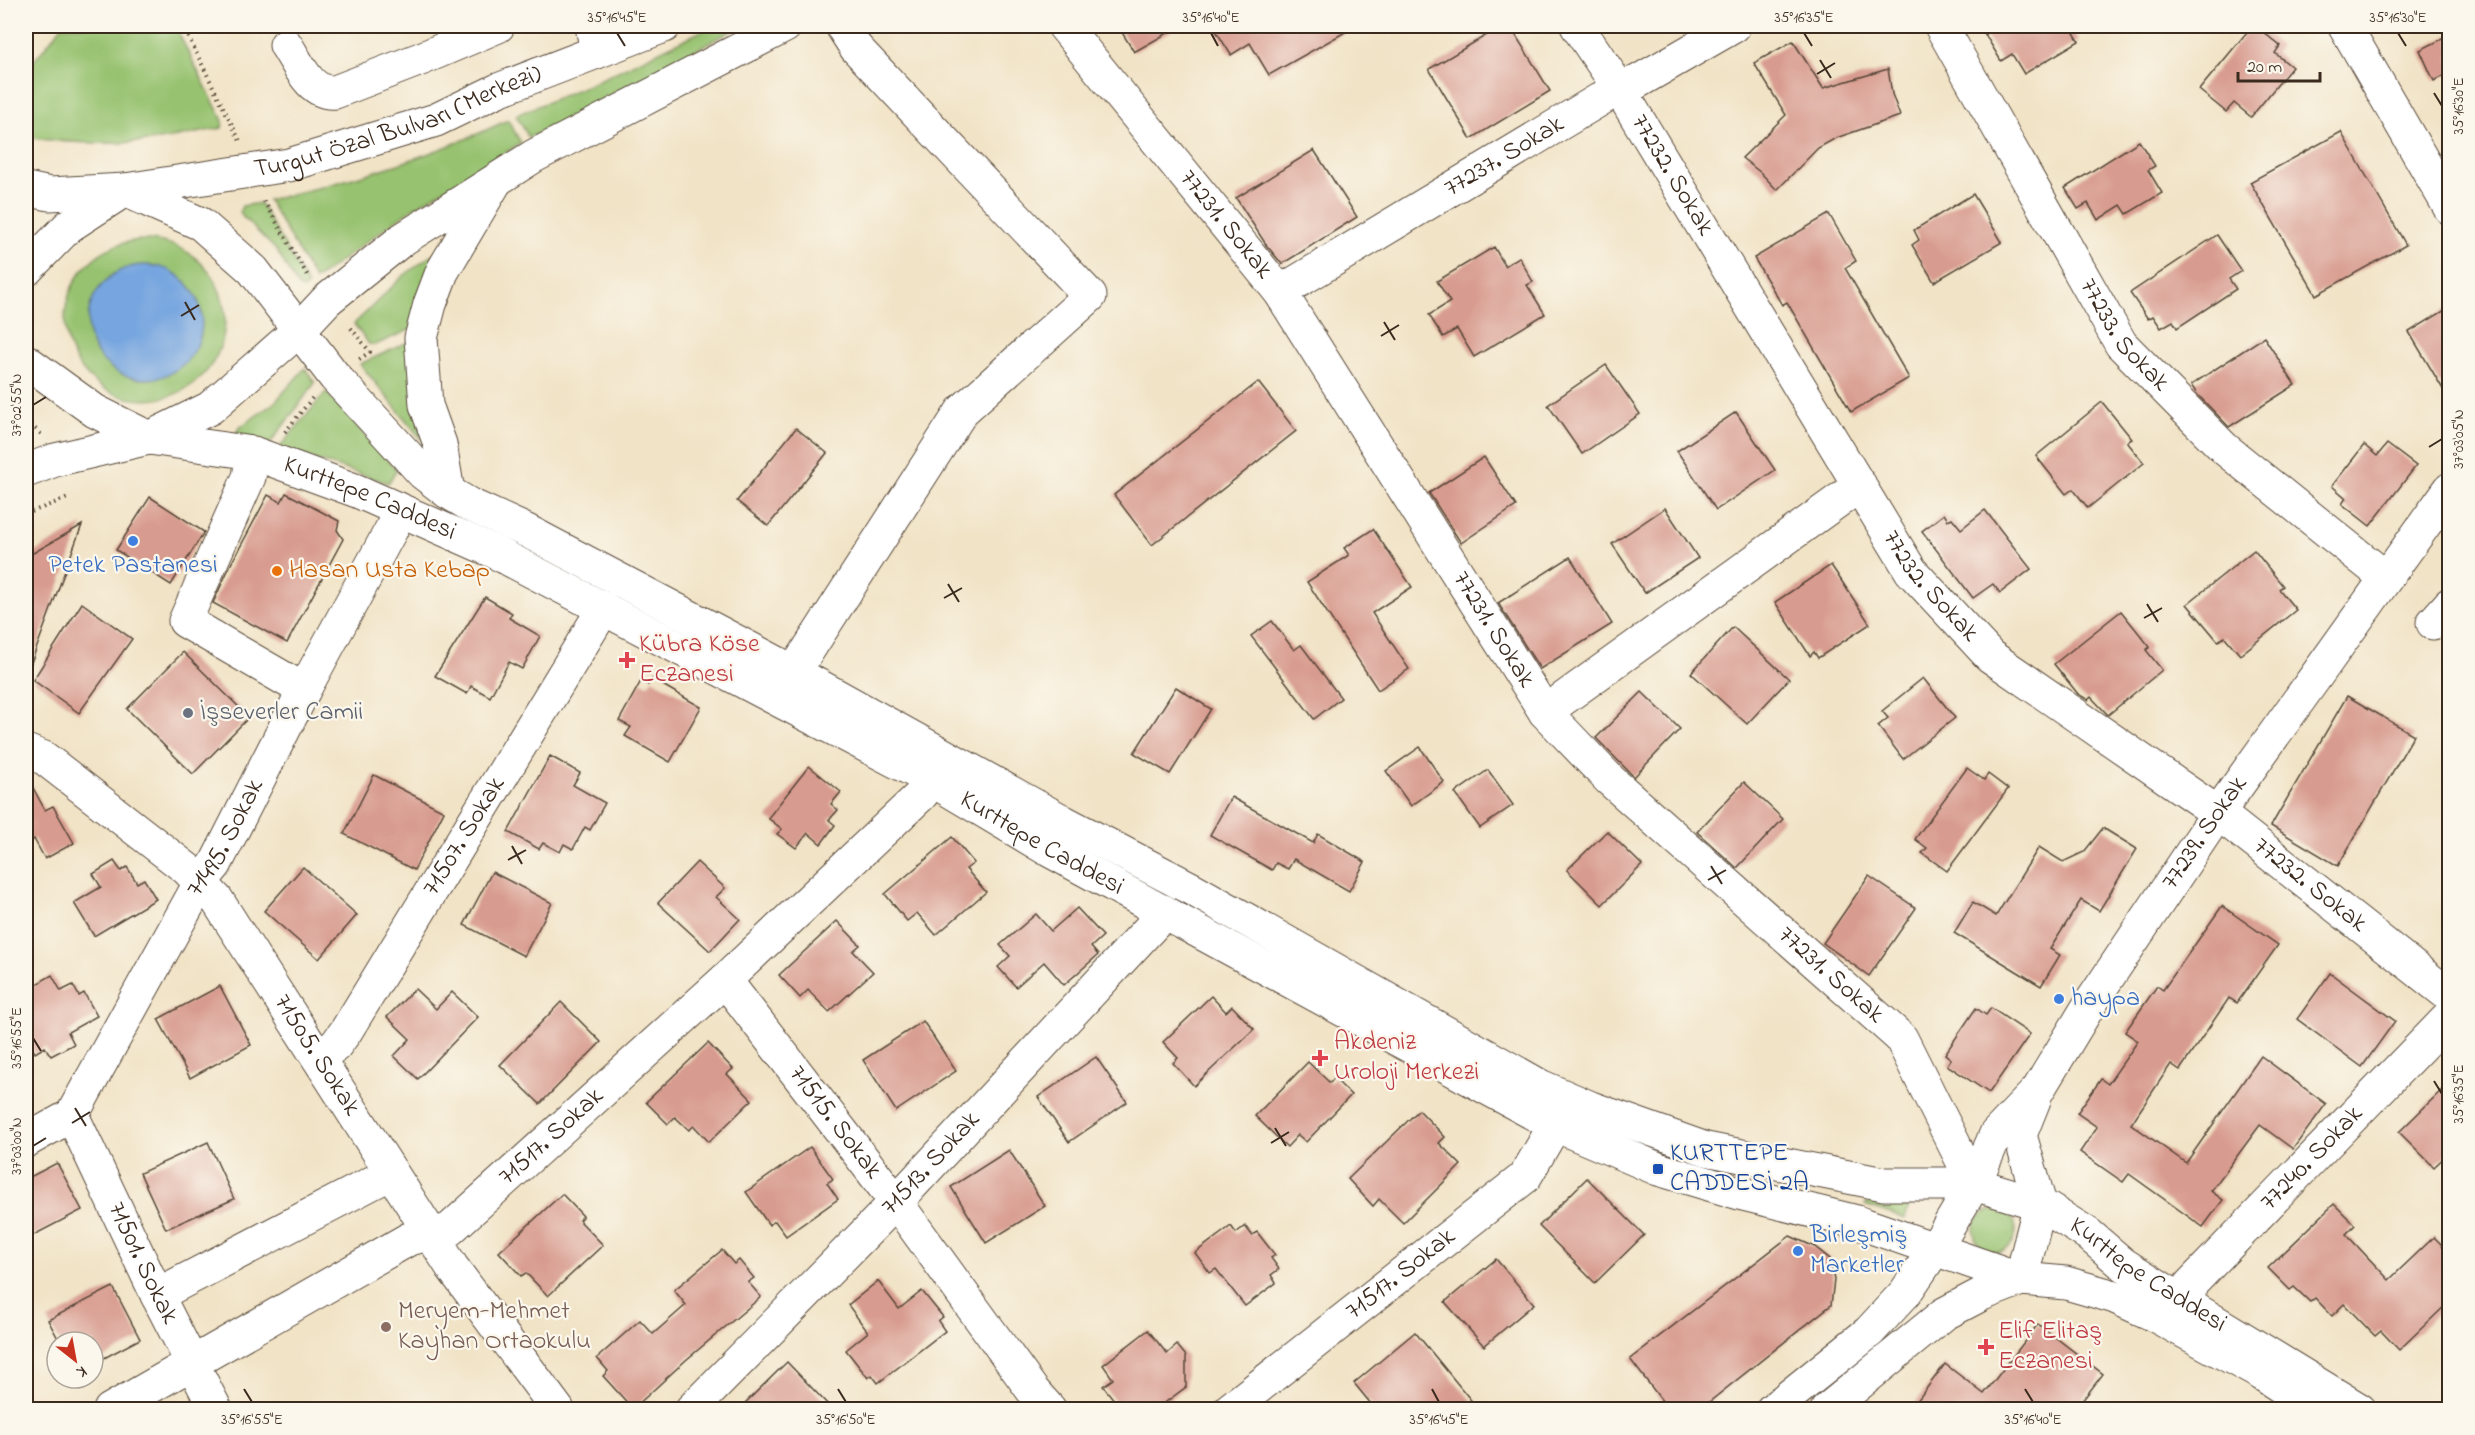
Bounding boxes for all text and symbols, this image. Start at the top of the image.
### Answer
text: 35°16'45"E [587,7,647,29]
text: 35°16'40"E [1182,7,1240,29]
text: 35°16'35"E [1774,7,1834,29]
text: 35°16'30"E [2369,7,2427,29]
scale bar [2238,45,2320,83]
text: 20 m [2247,55,2282,81]
street label: Turgut Özal Bulvarı (Merkezi) [251,56,548,189]
text: 35°16'30"E [2448,77,2470,135]
street label: 77237. Sokak [1437,106,1572,208]
street label: 77232. Sokak [1620,107,1724,244]
street label: 77231. Sokak [1169,162,1282,288]
street label: 77233. Sokak [2069,272,2178,402]
text: 37°02'55"N [6,374,28,436]
text: 37°03'05"N [2448,409,2470,469]
street label: Kurttepe Caddesi [278,447,462,552]
street label: 77232. Sokak [1872,523,1988,652]
marker: Petek Pastanesi [126,534,140,548]
place label: Petek Pastanesi [48,547,218,585]
place label: Hasan Usta Kebap [289,552,490,590]
marker: Hasan Usta Kebap [270,564,284,578]
street label: 77231. Sokak [1442,564,1545,696]
place label: Kübra Köse Eczanesi [639,626,760,694]
marker: Kübra Köse Eczanesi [620,653,634,667]
place label: İşseverler Camii [200,694,363,732]
marker: İşseverler Camii [181,706,195,720]
street label: 77239. Sokak [2152,768,2258,898]
street label: 71507. Sokak [414,769,516,904]
street label: 71495. Sokak [177,772,275,904]
street label: Kurttepe Caddesi [952,782,1131,906]
street label: 77232. Sokak [2245,828,2375,943]
street label: 77231. Sokak [1769,918,1893,1034]
place label: haypa [2071,980,2140,1018]
street label: 71505. Sokak [263,987,370,1124]
marker: haypa [2052,992,2066,1006]
text: 35°16'55"E [6,1007,28,1069]
place label: Akdeniz Uroloji Merkezi [1334,1024,1479,1092]
marker: Akdeniz Uroloji Merkezi [1311,1049,1329,1067]
street label: 71515. Sokak [779,1057,891,1188]
text: 35°16'35"E [2448,1064,2470,1124]
street label: 71517. Sokak [490,1079,613,1195]
street label: 77240. Sokak [2252,1097,2373,1220]
street label: 71513. Sokak [873,1103,990,1225]
text: 37°03'00"N [6,1117,28,1175]
place label: KURTTEPE CADDESİ 2A [1670,1135,1809,1203]
marker: KURTTEPE CADDESİ 2A [1651,1162,1665,1176]
street label: 71501. Sokak [97,1196,188,1332]
street label: Kurttepe Caddesi [2062,1208,2234,1343]
place label: Birleşmiş Marketler [1809,1217,1908,1285]
street label: 71517. Sokak [1338,1219,1465,1330]
marker: Birleşmiş Marketler [1791,1244,1805,1258]
place label: Meryem-Mehmet Kayhan Ortaokulu [398,1293,591,1361]
place label: Elif Elitaş Eczanesi [1998,1313,2102,1381]
marker: Meryem-Mehmet Kayhan Ortaokulu [379,1320,393,1334]
north arrow [45,1330,105,1390]
marker: Elif Elitaş Eczanesi [1979,1340,1993,1354]
text: K [71,1359,91,1384]
text: 35°16'55"E [221,1409,283,1431]
text: 35°16'50"E [816,1409,876,1431]
text: 35°16'45"E [1409,1409,1469,1431]
text: 35°16'40"E [2004,1409,2062,1431]

